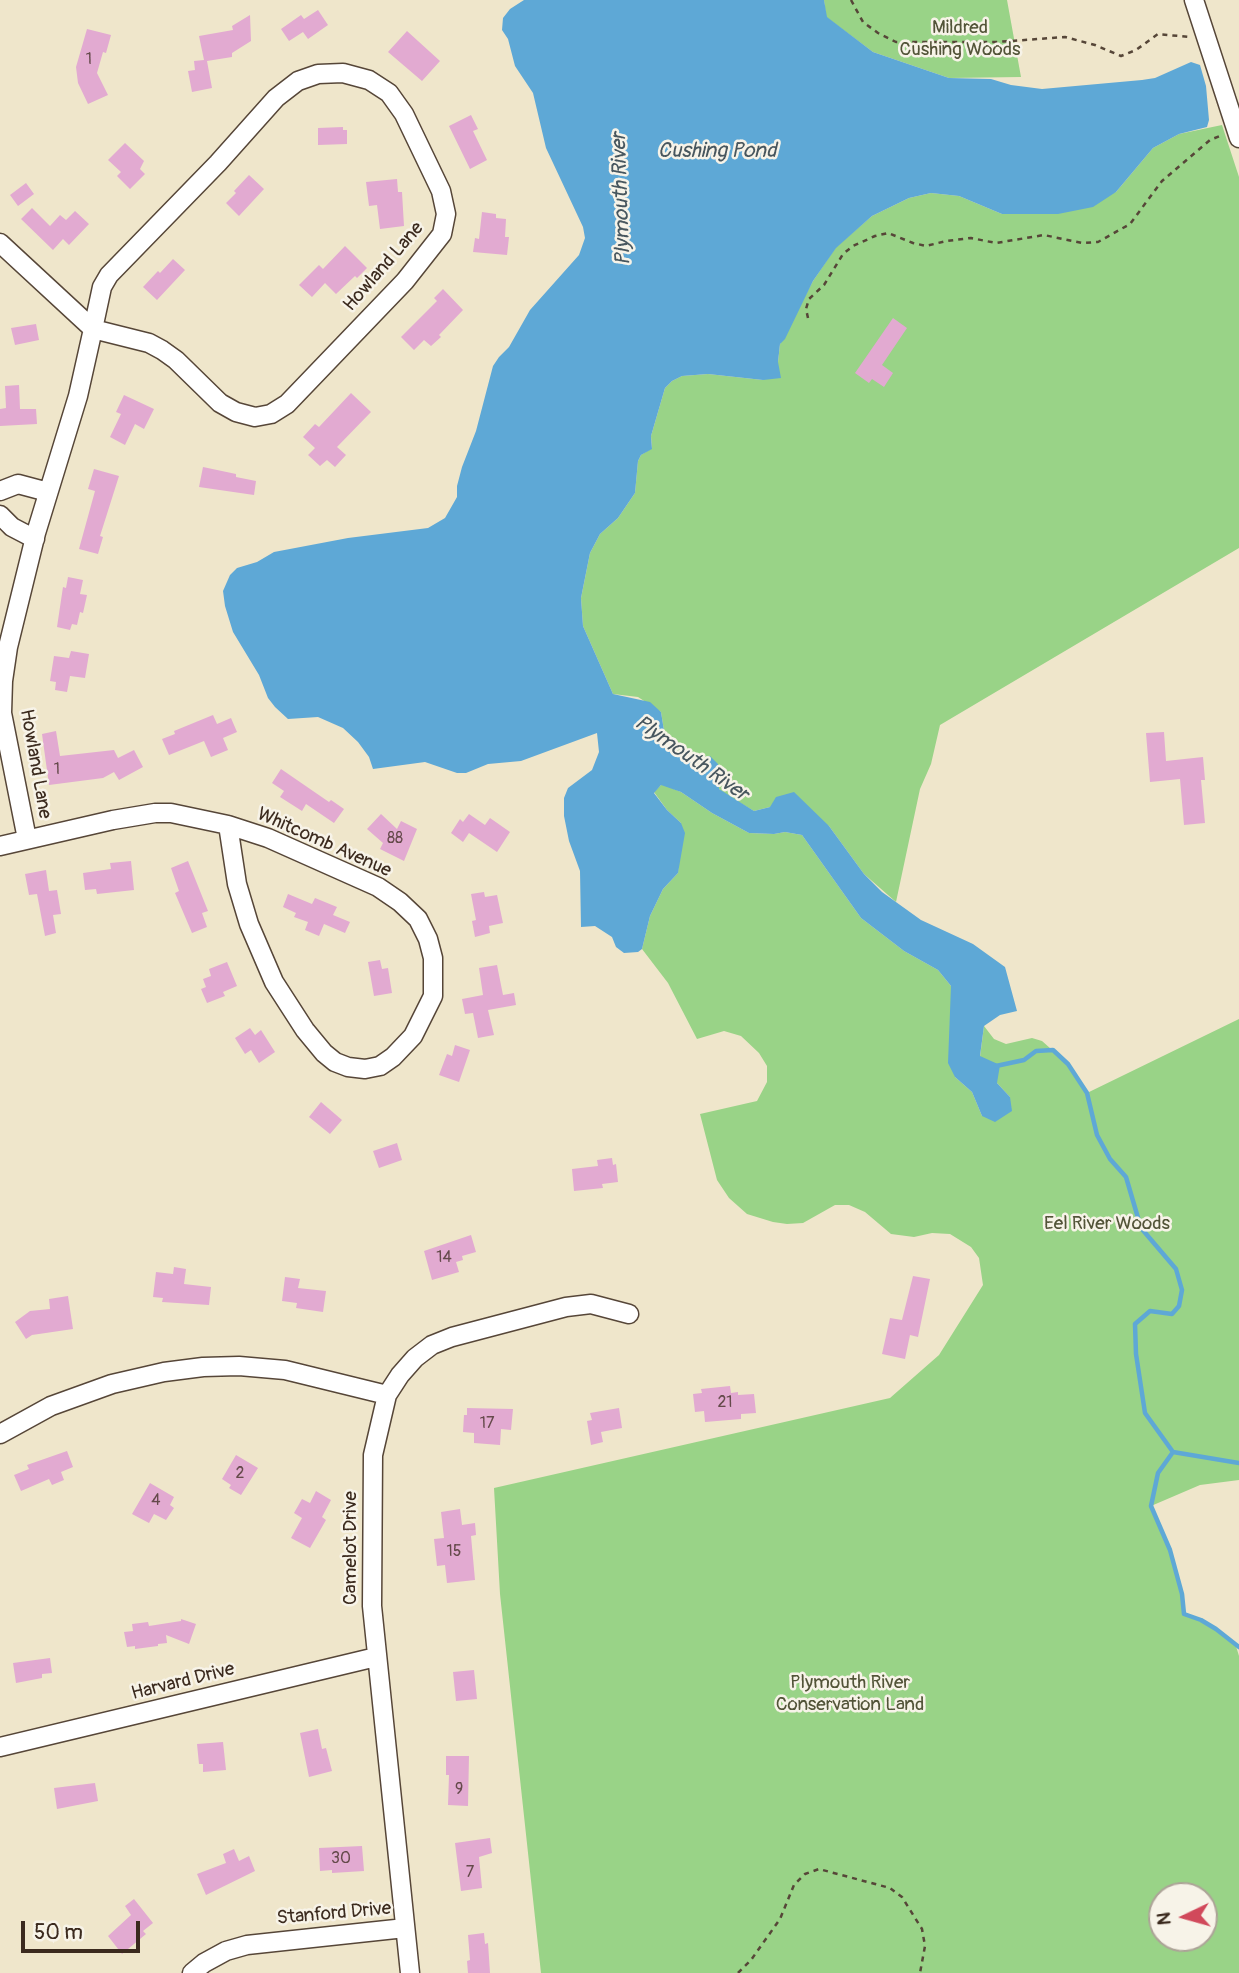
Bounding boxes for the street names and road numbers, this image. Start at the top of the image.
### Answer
street label: Howland Lane [339,218,429,316]
street label: Howland Lane [14,707,56,821]
street label: Whitcomb Avenue [253,803,395,883]
street label: Camelot Drive [340,1491,362,1605]
street label: Harvard Drive [129,1658,237,1706]
street label: Stanford Drive [276,1898,392,1930]

